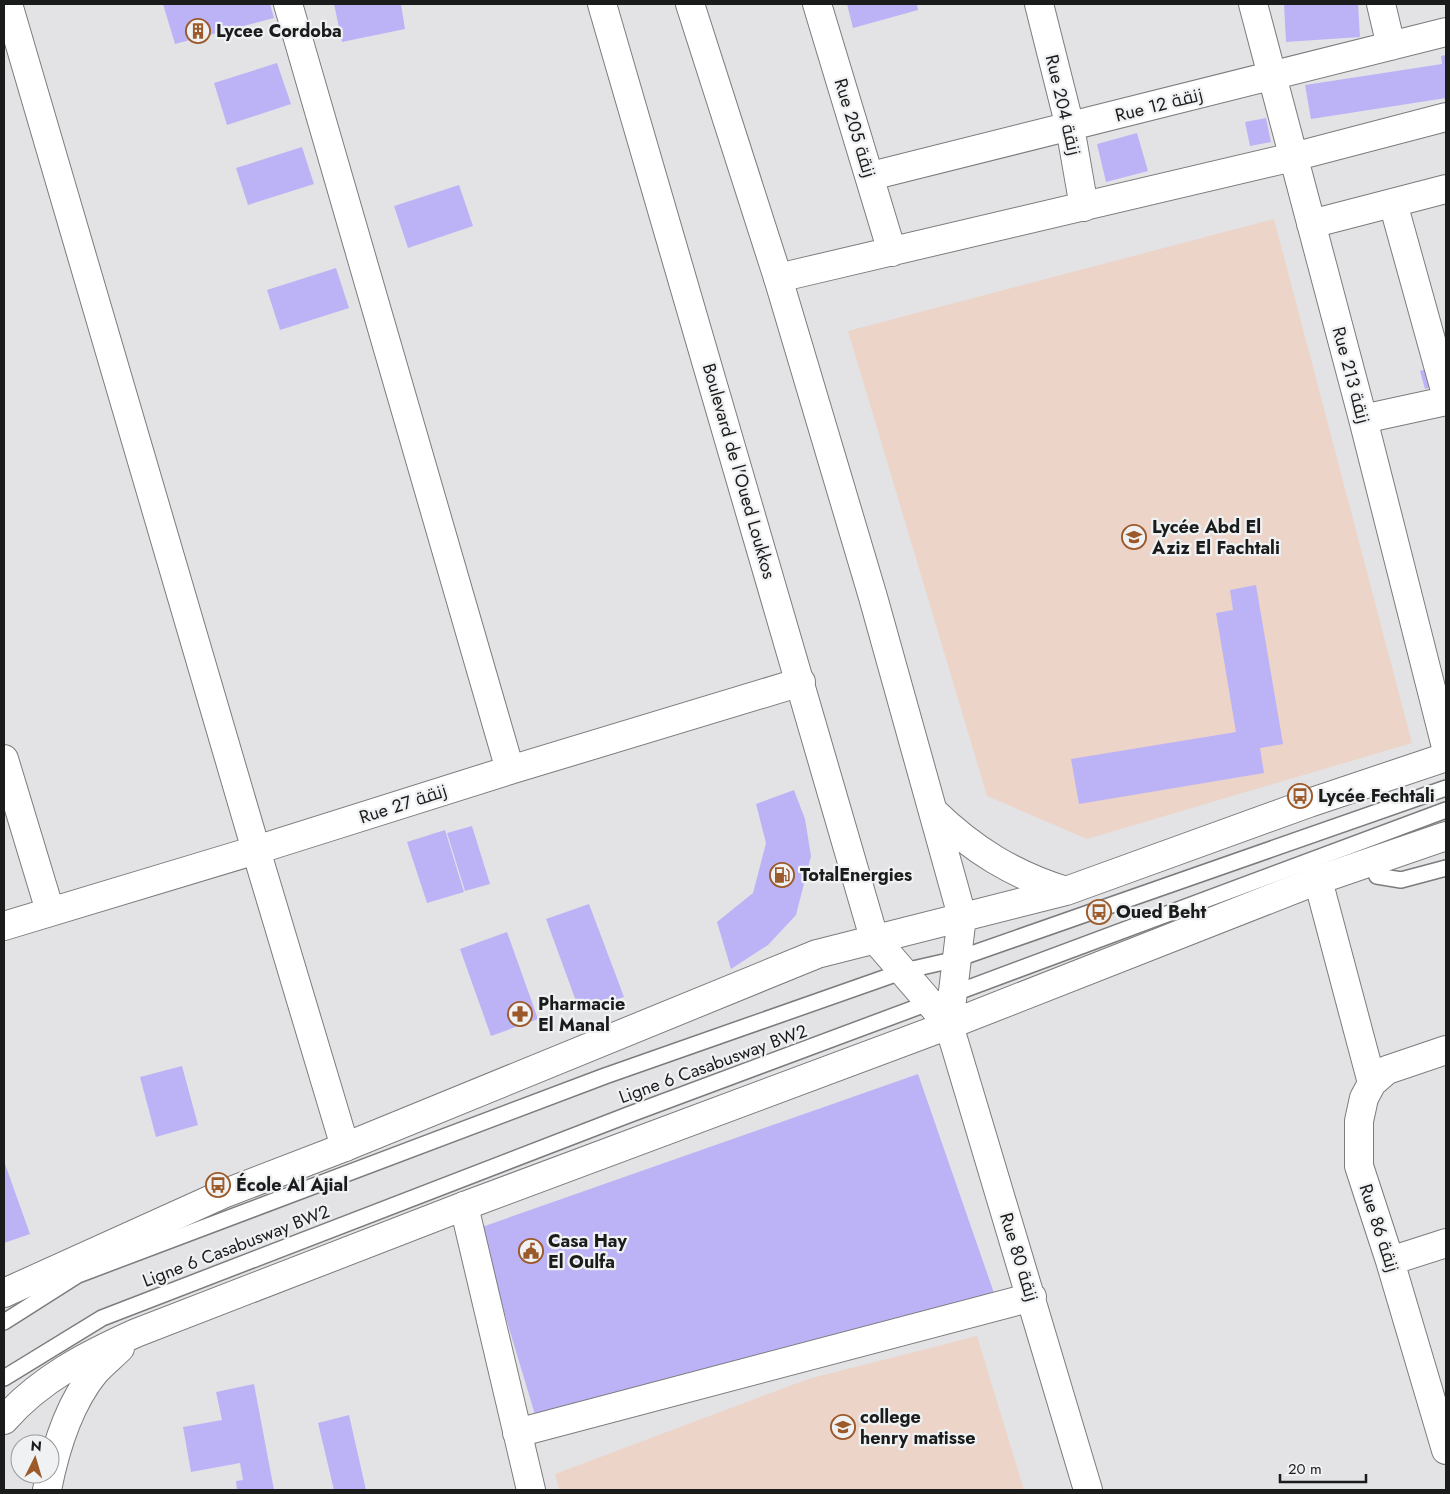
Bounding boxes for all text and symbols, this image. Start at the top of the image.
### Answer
building icon: Lycee Cordoba [185,18,211,44]
place label: Lycee Cordoba [216,18,342,44]
street label: Rue 204 زنقة [1039,52,1087,158]
street label: Rue 205 زنقة [828,75,882,181]
street label: Rue 12 زنقة [1112,82,1206,128]
street label: Rue 213 زنقة [1326,324,1376,426]
street label: Boulevard de l'Oued Loukkos [696,360,782,582]
place label: Lycée Abd El Aziz El Fachtali [1151,514,1280,561]
school or university icon: Lycée Abd El Aziz El Fachtali [1121,524,1147,550]
street label: Rue 27 زنقة [356,778,450,830]
bus stop icon: Lycée Fechtali [1287,783,1313,809]
place label: Lycée Fechtali [1318,783,1435,809]
fuel station icon: TotalEnergies [769,862,795,888]
place label: TotalEnergies [800,862,912,888]
bus stop icon: Oued Beht [1086,899,1112,925]
place label: Oued Beht [1116,899,1206,925]
place label: Pharmacie El Manal [538,991,625,1038]
pharmacy icon: Pharmacie El Manal [507,1001,533,1027]
street label: Ligne 6 Casabusway BW2 [615,1018,811,1110]
bus stop icon: École Al Ajial [205,1172,231,1198]
place label: École Al Ajial [236,1172,348,1198]
street label: Rue 86 زنقة [1353,1181,1405,1275]
street label: Ligne 6 Casabusway BW2 [139,1198,333,1294]
street label: Rue 80 زنقة [993,1209,1045,1305]
place label: Casa Hay El Oulfa [548,1228,627,1275]
public building icon: Casa Hay El Oulfa [518,1238,544,1264]
place label: college henry matisse [860,1404,976,1451]
school or university icon: college henry matisse [830,1414,856,1440]
north arrow [10,1434,60,1484]
text: N [30,1436,43,1456]
scale bar [1280,1452,1366,1484]
text: 20 m [1288,1458,1322,1480]

